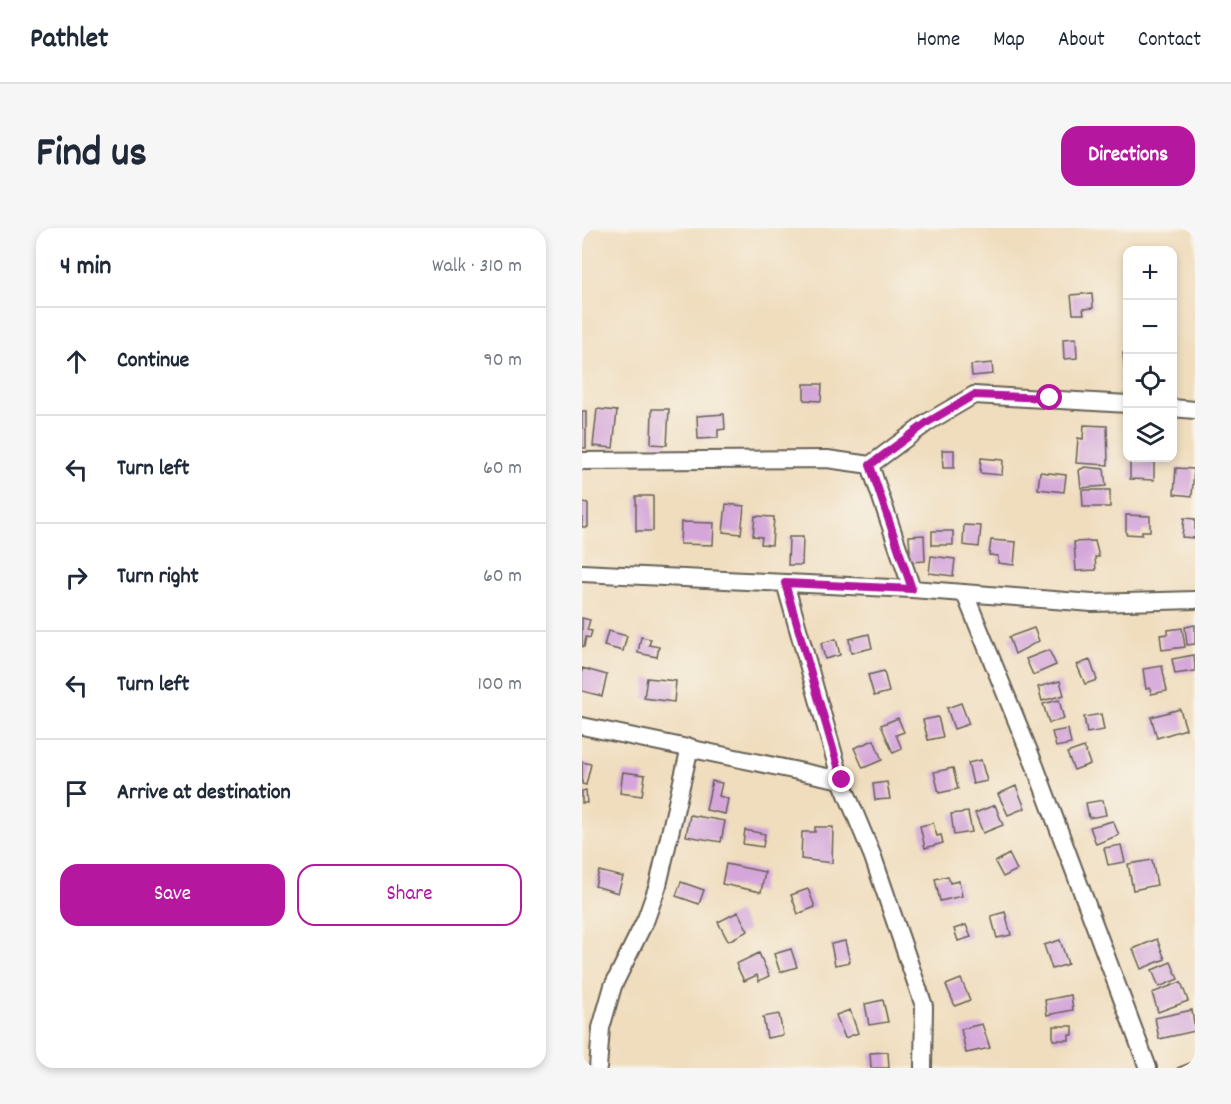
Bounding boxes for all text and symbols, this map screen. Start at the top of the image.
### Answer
text: Pathlet [30,21,108,61]
text: Home [916,26,960,56]
text: Map [993,26,1025,56]
text: About [1058,26,1105,56]
text: Contact [1138,26,1201,56]
text: Find us [36,126,147,186]
button: Directions [1061,126,1195,186]
map controls [1123,246,1177,462]
button: + [1123,246,1177,300]
text: 4 min [60,249,111,286]
text: Walk · 310 m [432,253,522,281]
button: − [1123,300,1177,354]
icon: ahead [60,345,93,378]
text: Continue [117,346,189,377]
text: 90 m [484,347,522,375]
button: locate [1123,354,1177,408]
route start [1036,384,1062,410]
button: layers [1123,408,1177,462]
icon: left [60,453,93,486]
text: Turn left [117,454,189,485]
text: 60 m [483,455,522,483]
icon: right [60,561,93,594]
text: Turn right [117,562,199,593]
text: 60 m [483,563,522,591]
icon: left [60,669,93,702]
text: Turn left [117,670,189,701]
text: 100 m [478,671,522,699]
route end [828,766,854,792]
icon: arrive [60,777,93,810]
text: Arrive at destination [117,778,291,809]
button: Save [60,864,285,926]
button: Share [297,864,522,926]

